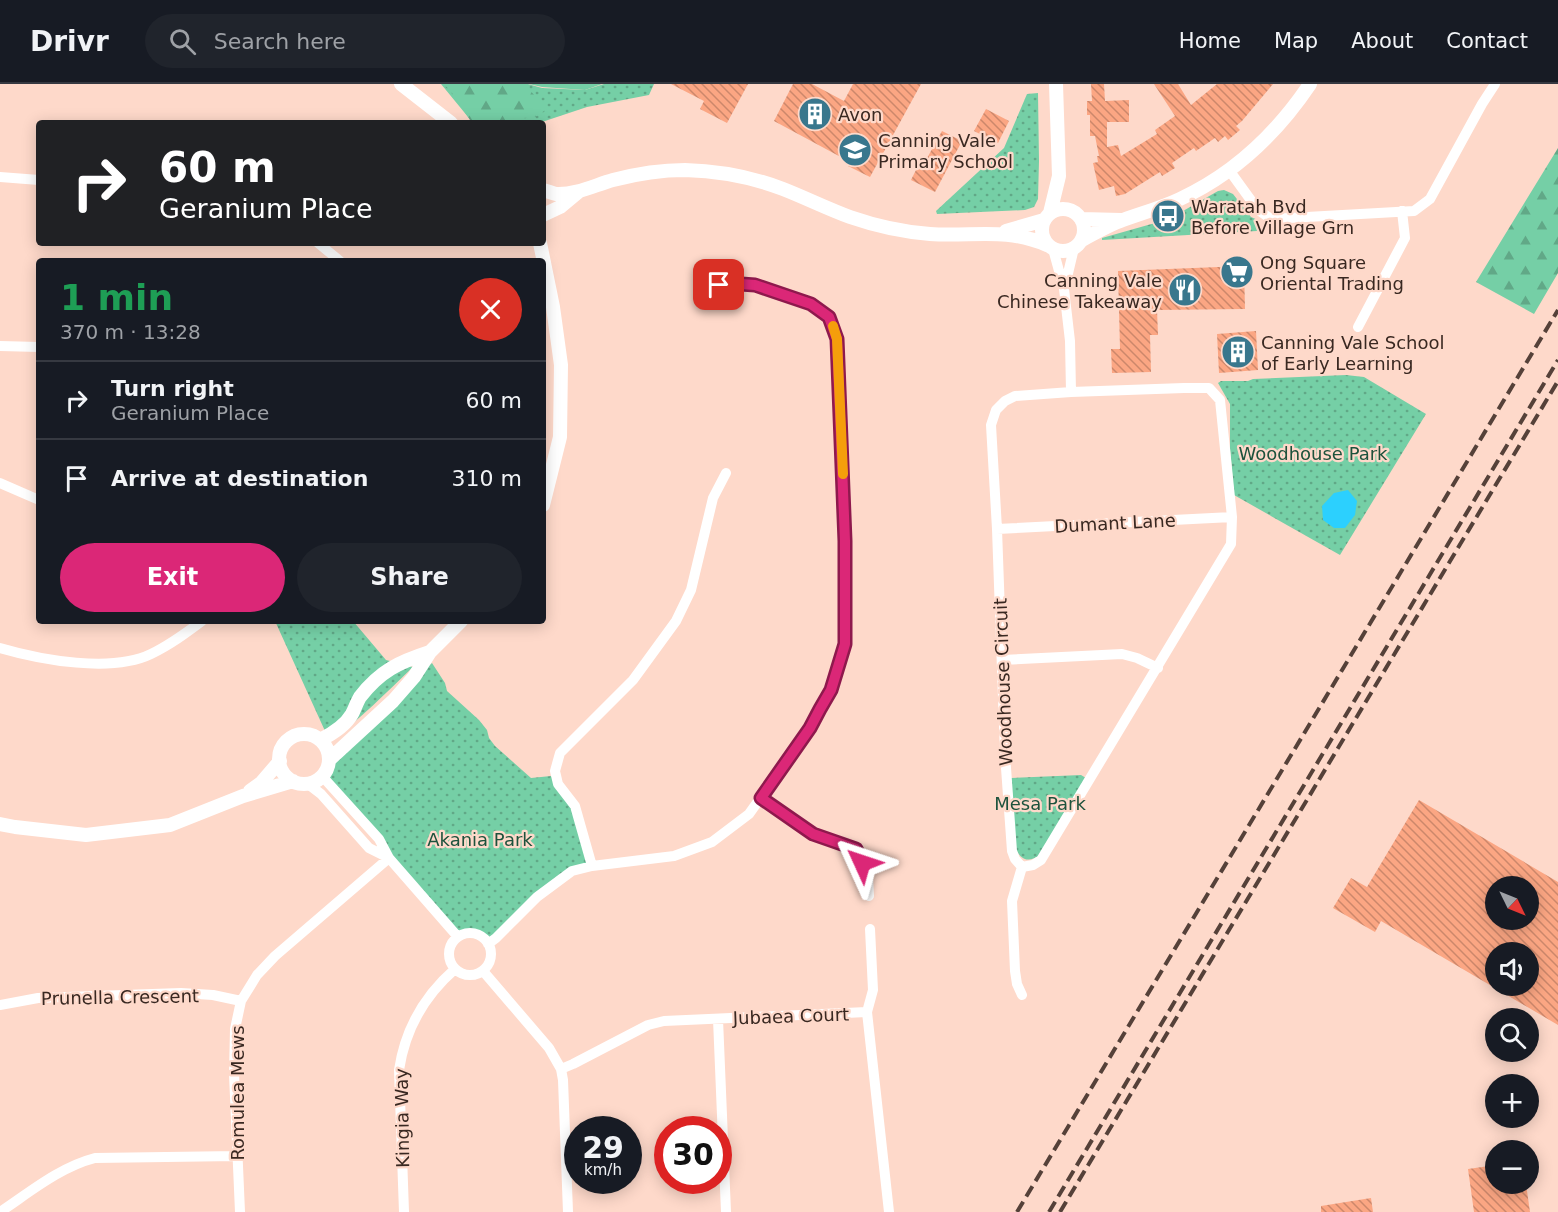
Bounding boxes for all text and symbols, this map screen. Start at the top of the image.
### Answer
search box [145,14,565,68]
text: Drivr [30,25,109,58]
icon: search [166,25,199,58]
text: Search here [214,29,346,54]
text: Home [1179,29,1241,53]
text: Map [1274,29,1318,53]
text: About [1351,29,1413,53]
text: Contact [1446,29,1528,53]
building icon: Avon [797,96,833,132]
place label: Avon [838,104,882,125]
place label: Canning Vale Primary School [878,130,1013,172]
school or university icon: Canning Vale Primary School [837,132,873,168]
text: 60 m [159,143,276,192]
icon: right [60,144,138,222]
text: Geranium Place [159,193,373,224]
place label: Waratah Bvd Before Village Grn [1191,196,1354,238]
bus stop icon: Waratah Bvd Before Village Grn [1150,198,1186,234]
place label: Ong Square Oriental Trading [1260,252,1404,294]
supermarket icon: Ong Square Oriental Trading [1219,254,1255,290]
pin [693,259,744,310]
icon: arrive [702,268,735,301]
place label: Canning Vale Chinese Takeaway [997,270,1162,312]
restaurant icon: Canning Vale Chinese Takeaway [1167,272,1203,308]
text: 1 min [60,277,173,318]
button: close [459,278,522,341]
text: 370 m · 13:28 [60,320,201,344]
place label: Canning Vale School of Early Learning [1261,332,1444,374]
building icon: Canning Vale School of Early Learning [1220,334,1256,370]
text: Turn right [111,376,234,401]
icon: right [60,384,93,417]
text: 60 m [466,388,522,413]
text: Geranium Place [111,401,269,425]
park label: Woodhouse Park [1238,443,1388,464]
icon: arrive [60,462,93,495]
text: Arrive at destination [111,466,368,491]
text: 310 m [452,466,522,491]
street label: Dumant Lane [1054,509,1176,537]
button: Exit [60,543,285,612]
button: Share [297,543,522,612]
street label: Woodhouse Circuit [990,598,1016,766]
park label: Mesa Park [994,793,1086,814]
park label: Akania Park [427,829,533,850]
position arrow [830,831,894,895]
north arrow [1485,876,1539,930]
map controls [1485,876,1539,1194]
button: sound [1485,942,1539,996]
street label: Prunella Crescent [41,985,199,1009]
street label: Jubaea Court [731,1003,850,1029]
button: search [1485,1008,1539,1062]
street label: Romulea Mews [227,1025,248,1161]
street label: Kingia Way [391,1068,413,1168]
button: + [1485,1074,1539,1128]
speed limit sign: 30 [654,1116,732,1194]
text: 29 [582,1130,624,1165]
button: − [1485,1140,1539,1194]
text: km/h [584,1161,622,1179]

